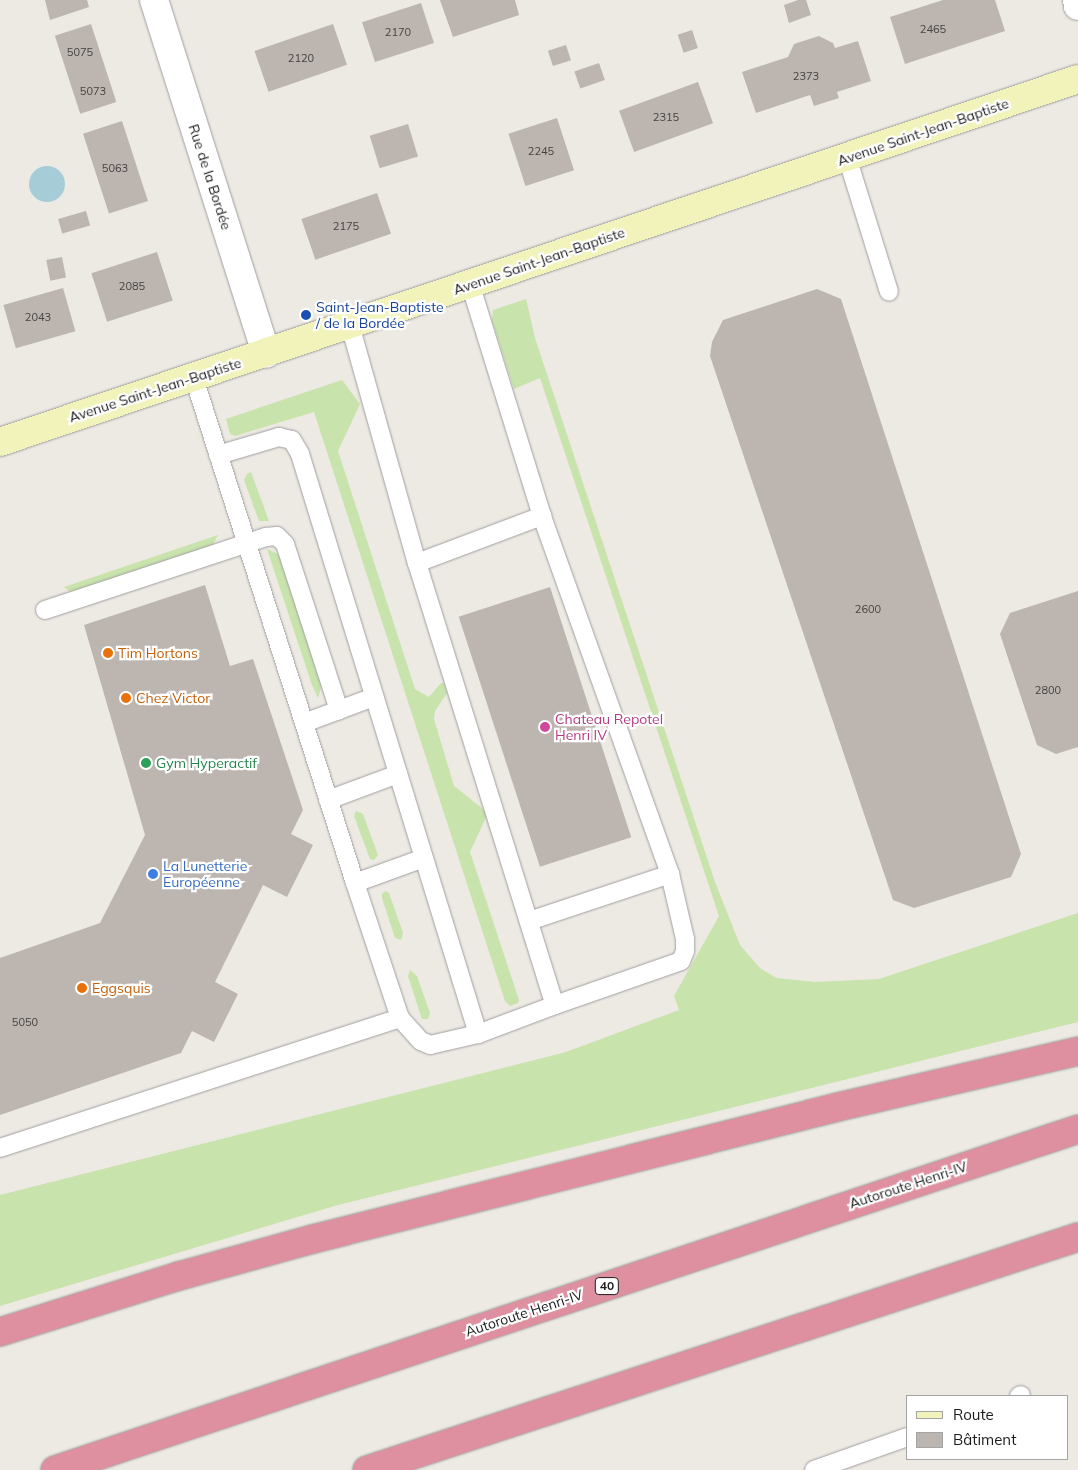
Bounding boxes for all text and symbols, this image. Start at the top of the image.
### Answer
house number: 2465 [920,22,946,36]
house number: 2170 [385,25,411,39]
house number: 5075 [67,45,93,59]
house number: 2120 [288,51,314,65]
house number: 2373 [793,69,819,83]
house number: 5073 [80,84,106,98]
street label: Avenue Saint-Jean-Baptiste [835,95,1011,169]
house number: 2315 [653,110,679,124]
street label: Rue de la Bordée [185,122,235,232]
house number: 2245 [528,144,554,158]
house number: 5063 [102,161,128,175]
house number: 2175 [333,219,359,233]
street label: Avenue Saint-Jean-Baptiste [451,224,627,298]
house number: 2085 [119,279,145,293]
place label: Saint-Jean-Baptiste / de la Bordée [316,299,444,332]
marker: Saint-Jean-Baptiste / de la Bordée [300,309,312,321]
house number: 2043 [25,310,51,324]
street label: Avenue Saint-Jean-Baptiste [67,354,243,426]
house number: 2600 [855,602,881,616]
place label: Tim Hortons [118,645,198,661]
marker: Tim Hortons [102,647,114,659]
house number: 2800 [1035,683,1061,697]
place label: Chez Victor [136,690,210,706]
marker: Chez Victor [120,692,132,704]
place label: Chateau Repotel Henri IV [555,711,663,744]
marker: Chateau Repotel Henri IV [539,721,551,733]
place label: Gym Hyperactif [156,755,257,771]
marker: Gym Hyperactif [140,757,152,769]
place label: La Lunetterie Européenne [163,858,247,890]
marker: La Lunetterie Européenne [147,868,159,880]
place label: Eggsquis [92,980,151,996]
marker: Eggsquis [76,982,88,994]
house number: 5050 [12,1015,38,1029]
street label: Autoroute Henri-IV [847,1158,969,1212]
road number: 40 [594,1276,620,1295]
street label: Autoroute Henri-IV [463,1286,585,1340]
legend [906,1395,1068,1460]
text: Route [953,1405,994,1424]
text: Bâtiment [953,1430,1016,1449]

